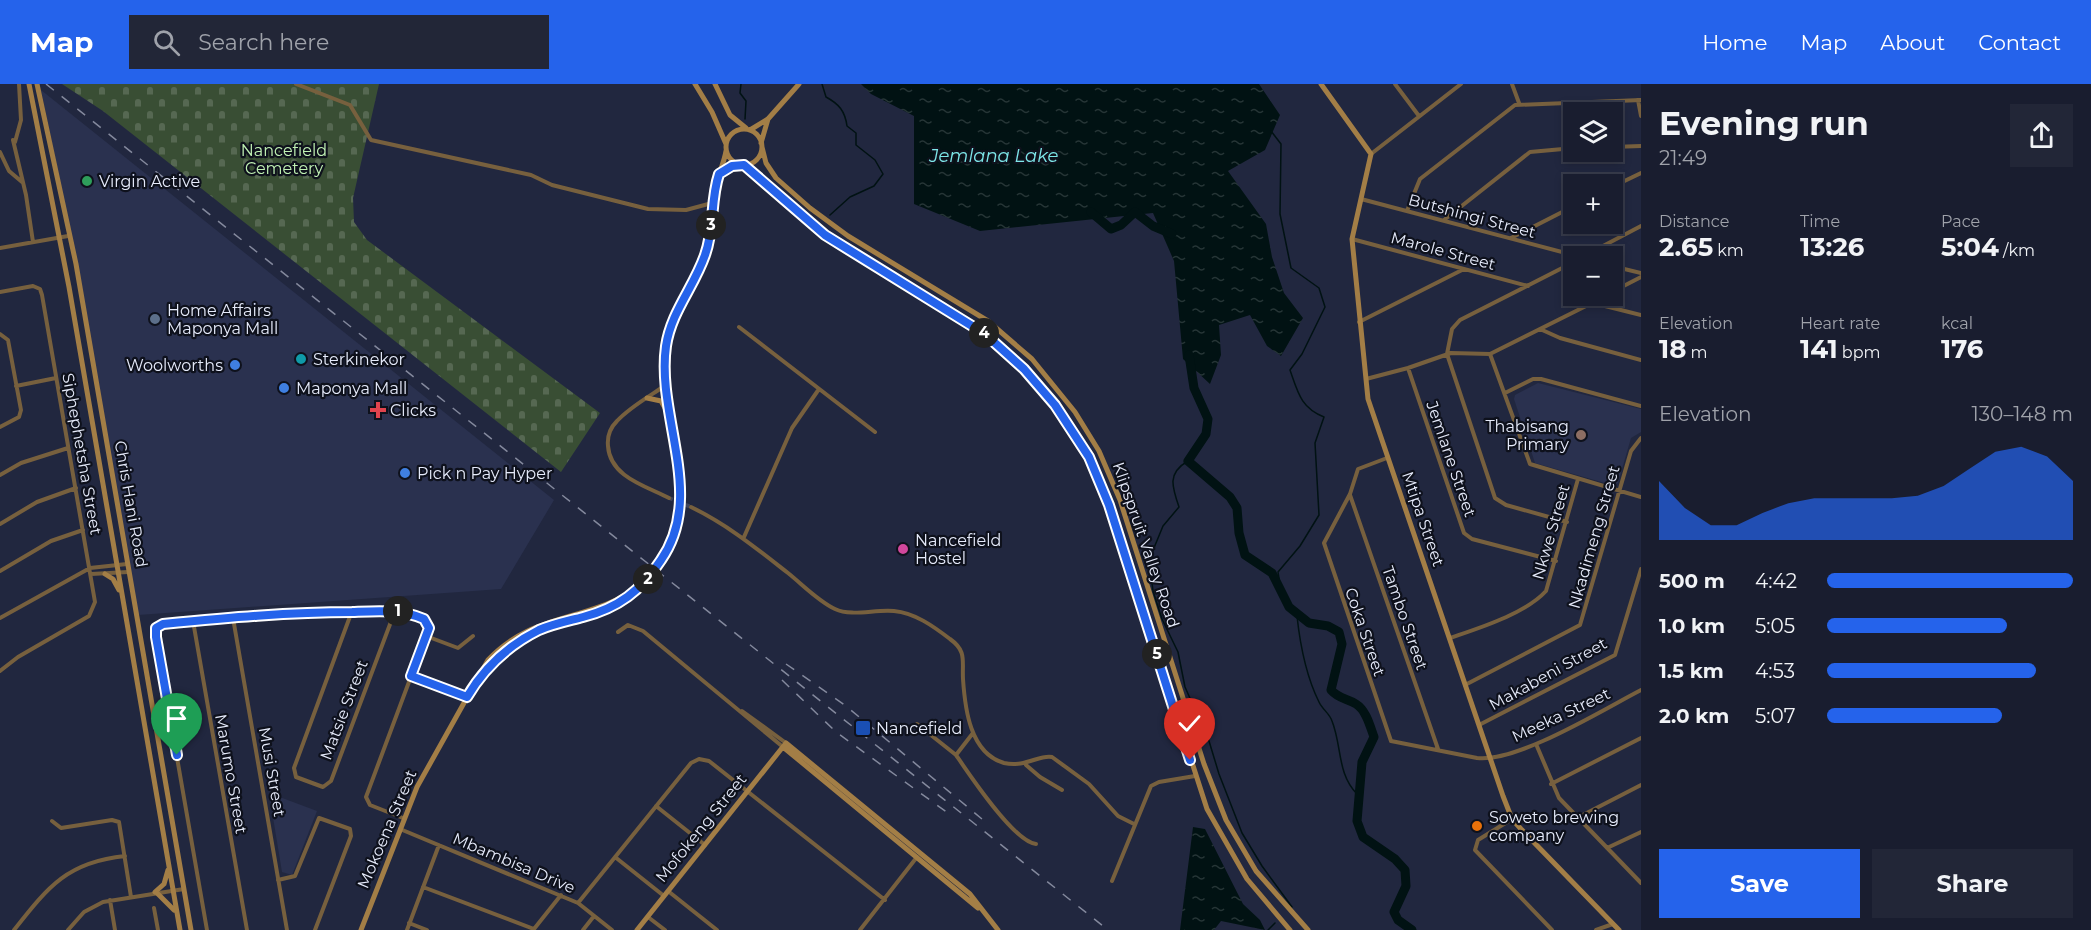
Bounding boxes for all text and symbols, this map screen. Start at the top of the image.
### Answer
search box [129,15,549,69]
text: Map [30,25,93,59]
icon: search [150,26,183,59]
text: Search here [198,29,329,56]
text: Home [1702,30,1767,55]
text: Map [1800,30,1847,55]
text: About [1880,30,1945,55]
text: Contact [1978,30,2061,55]
map controls [1563,102,1623,306]
button: layers [1563,102,1623,162]
text: Evening run [1659,103,1869,143]
button: share [2010,104,2073,167]
park label: Nancefield Cemetery [241,141,327,178]
water label: Jemlana Lake [929,145,1059,167]
text: 21:49 [1659,146,1707,170]
place label: Virgin Active [99,172,200,191]
marker: Virgin Active [80,174,94,188]
button: + [1563,174,1623,234]
street label: Butshingi Street [1406,190,1538,242]
pin: 3 [696,210,726,240]
text: Distance [1659,212,1729,231]
text: Time [1800,212,1840,231]
text: Pace [1941,212,1980,231]
text: 3 [706,215,716,234]
street label: Marole Street [1389,228,1498,274]
text: 2.65 [1659,231,1713,263]
text: 13:26 [1800,231,1864,263]
text: 5:04 [1941,231,1999,263]
text: km [1713,241,1744,260]
text: /km [1999,241,2035,260]
button: − [1563,246,1623,306]
place label: Home Affairs Maponya Mall [167,301,278,338]
marker: Home Affairs Maponya Mall [148,312,162,326]
text: Elevation [1659,314,1733,333]
text: Heart rate [1800,314,1880,333]
text: kcal [1941,314,1973,333]
pin: 4 [969,318,999,348]
text: 4 [978,323,990,342]
text: 18 [1659,333,1686,365]
text: 141 [1800,333,1838,365]
text: 176 [1941,333,1983,365]
text: m [1686,343,1708,362]
text: bpm [1838,343,1881,362]
place label: Sterkinekor [313,350,405,369]
marker: Sterkinekor [294,352,308,366]
place label: Woolworths [126,356,223,375]
marker: Woolworths [228,358,242,372]
street label: Siphephetsha Street [58,372,106,537]
place label: Maponya Mall [296,379,407,398]
marker: Maponya Mall [277,381,291,395]
street label: Jemlane Street [1422,398,1480,520]
place label: Clicks [390,401,436,420]
text: Elevation [1659,402,1751,426]
text: 130–148 m [1972,402,2073,426]
marker: Clicks [371,403,385,417]
place label: Thabisang Primary [1485,417,1569,454]
marker: Thabisang Primary [1574,428,1588,442]
street label: Chris Hani Road [110,439,152,569]
street label: Klipspruit Valley Road [1109,460,1183,630]
street label: Nkadimeng Street [1564,463,1624,611]
place label: Pick n Pay Hyper [417,464,552,483]
marker: Pick n Pay Hyper [398,466,412,480]
street label: Mtipa Street [1398,469,1448,569]
street label: Nkwe Street [1528,482,1574,582]
place label: Nancefield Hostel [915,531,1001,568]
marker: Nancefield Hostel [896,542,910,556]
pin: 2 [633,564,663,594]
street label: Tambo Street [1378,564,1432,673]
text: 2 [643,569,653,588]
text: 500 m [1659,569,1725,593]
text: 4:42 [1755,569,1797,593]
street label: Coka Street [1341,585,1389,679]
pin: 1 [383,596,413,626]
text: 1 [395,601,401,620]
text: 1.0 km [1659,614,1725,638]
text: 5:05 [1755,614,1795,638]
street label: Makabeni Street [1486,634,1611,714]
pin: 5 [1142,639,1172,669]
text: 5 [1152,644,1162,663]
street label: Matsie Street [316,657,372,763]
text: 1.5 km [1659,659,1724,683]
text: 4:53 [1755,659,1795,683]
street label: Meeka Street [1509,684,1614,746]
pin [151,693,202,755]
pin [1164,698,1215,760]
icon: arrive [160,702,193,735]
text: 2.0 km [1659,704,1729,728]
text: 5:07 [1755,704,1795,728]
icon: check [1173,707,1206,740]
street label: Marumo Street [211,713,251,836]
marker: Nancefield [854,719,872,737]
place label: Nancefield [876,719,962,738]
street label: Musi Street [255,726,289,819]
street label: Mokoena Street [353,766,421,891]
street label: Mofokeng Street [651,770,751,886]
place label: Soweto brewing company [1489,808,1619,845]
marker: Soweto brewing company [1470,819,1484,833]
street label: Mbambisa Drive [450,829,578,897]
button: Save [1659,849,1860,918]
button: Share [1872,849,2073,918]

